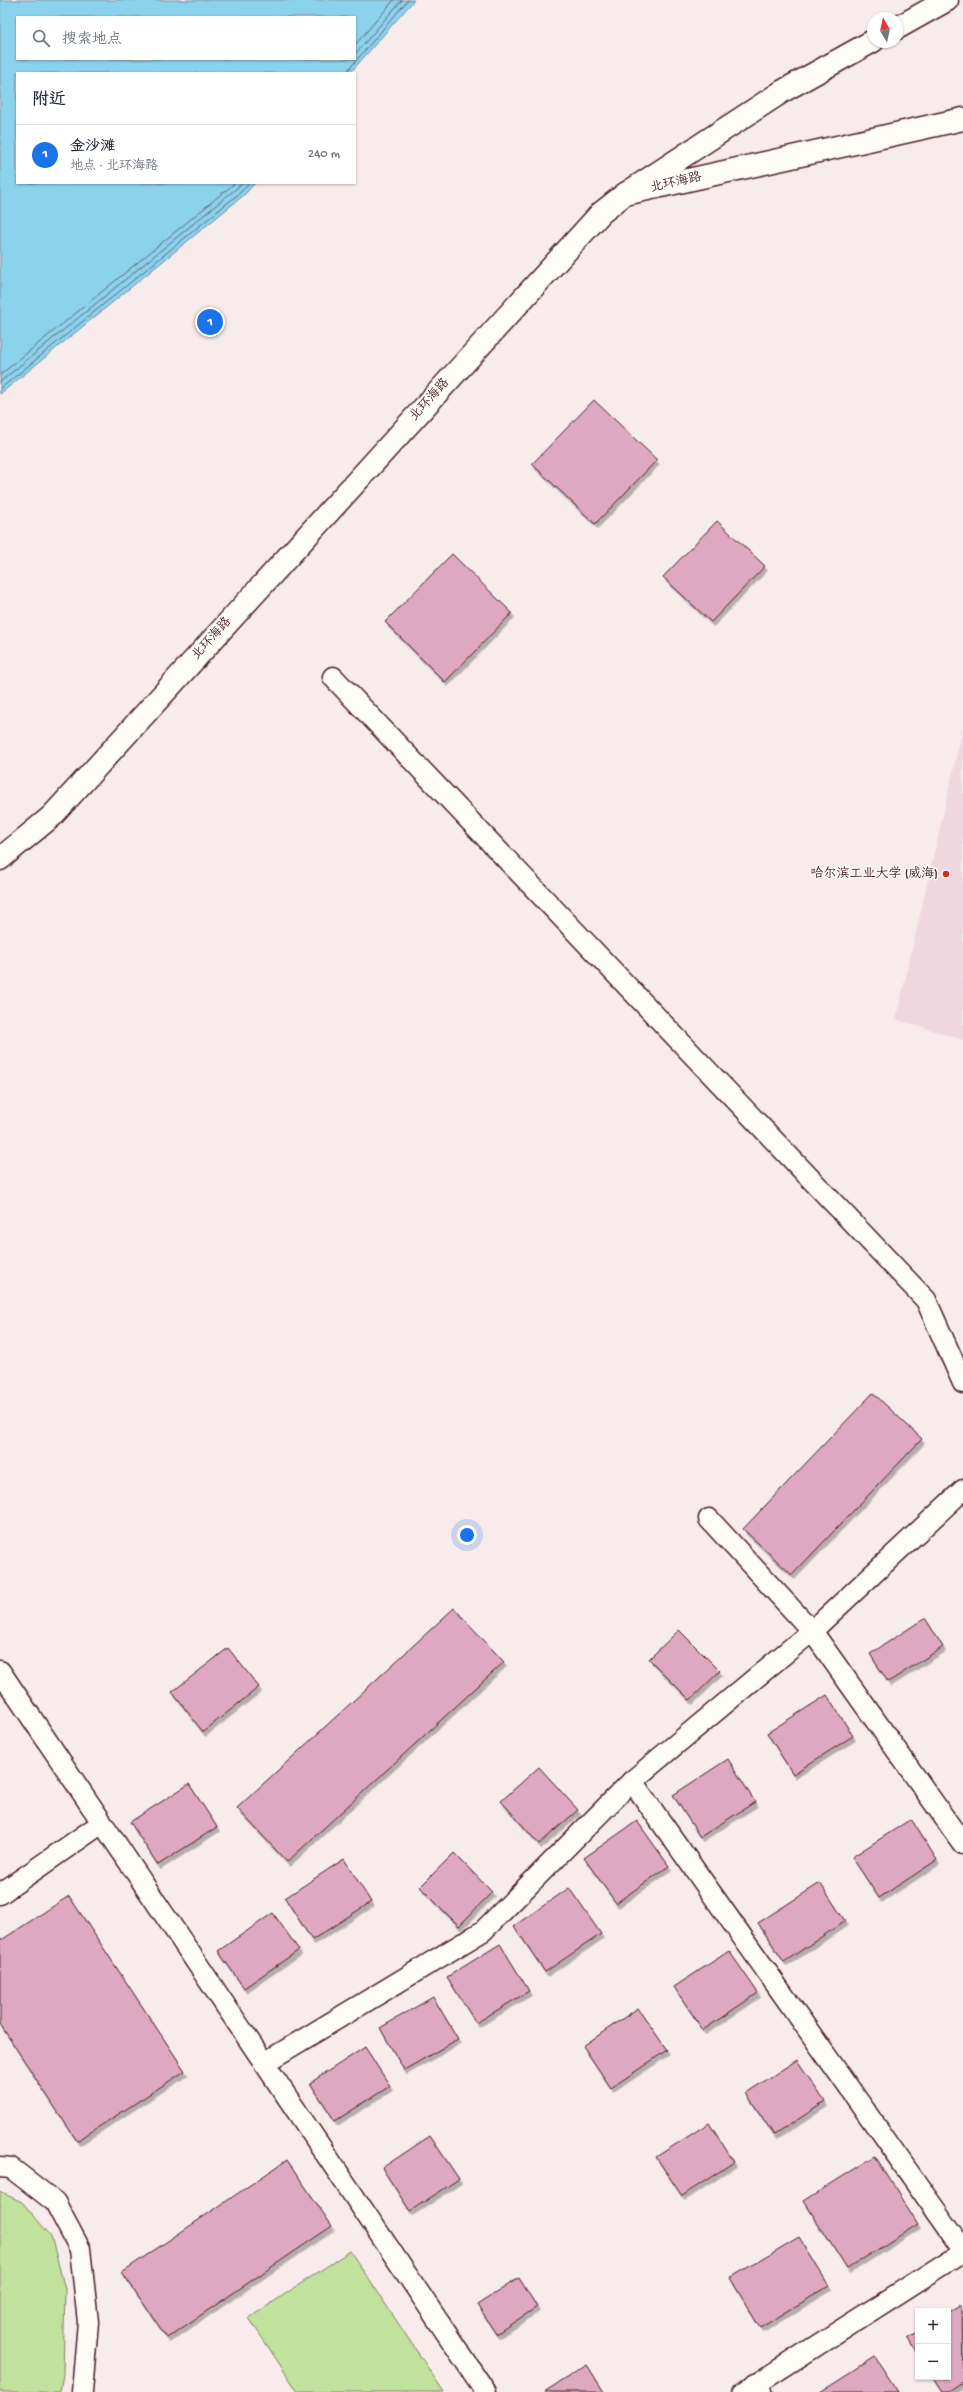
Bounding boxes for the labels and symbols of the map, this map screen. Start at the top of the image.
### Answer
north arrow [867,12,903,48]
street label: 北环海路 [649,169,703,196]
pin: 1 [197,307,223,337]
street label: 北环海路 [406,375,453,424]
street label: 北环海路 [188,614,235,663]
place label: 哈尔滨工业大学 (威海) [811,865,938,882]
marker: 哈尔滨工业大学 (威海) [941,869,951,879]
your location [457,1525,477,1545]

